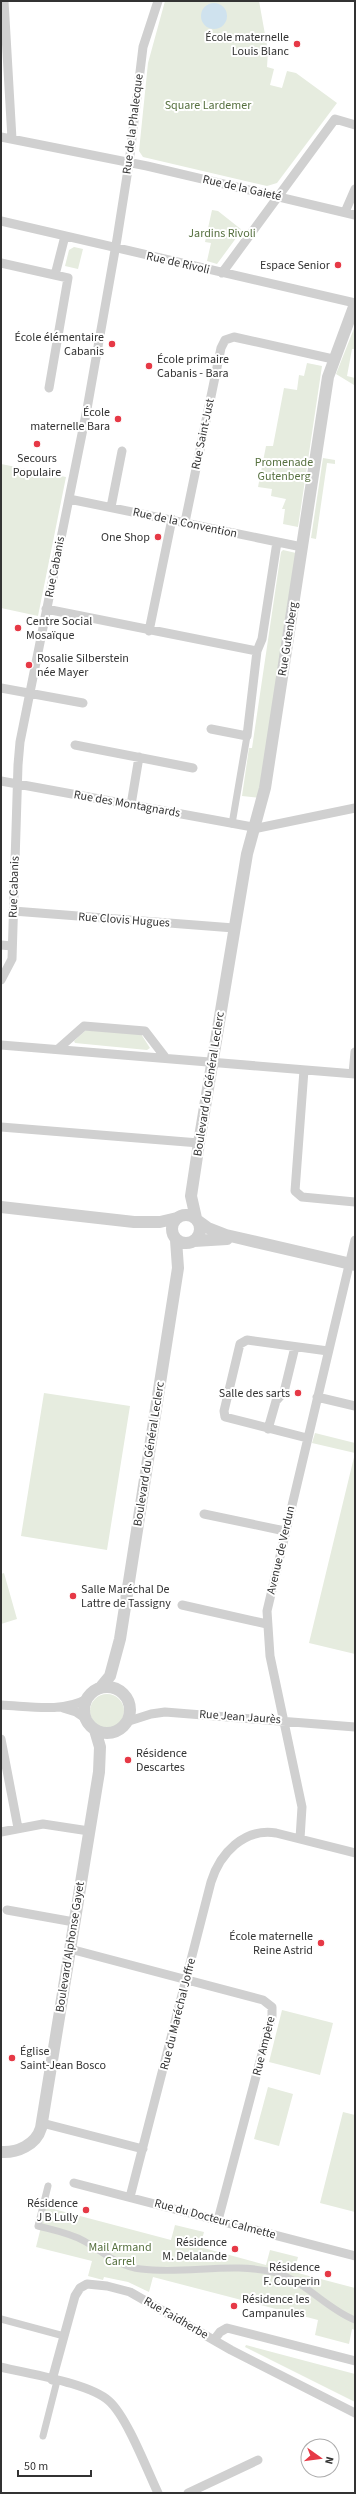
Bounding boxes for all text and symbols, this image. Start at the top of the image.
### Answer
place label: École maternelle Louis Blanc [205,29,290,60]
marker: École maternelle Louis Blanc [292,39,302,49]
street label: Rue de la Phalecque [118,73,148,175]
park label: Square Lardemer [165,97,252,114]
street label: Rue de la Gaieté [201,171,283,205]
park label: Jardins Rivoli [188,225,256,242]
street label: Rue de Rivoli [145,247,211,279]
place label: Espace Senior [260,257,331,274]
marker: Espace Senior [333,260,343,270]
place label: École élémentaire Cabanis [14,329,104,360]
marker: École élémentaire Cabanis [107,339,117,349]
place label: École primaire Cabanis - Bara [157,351,229,382]
marker: École primaire Cabanis - Bara [144,361,154,371]
street label: Rue Saint-Just [187,397,219,471]
place label: École maternelle Bara [30,404,110,435]
marker: École maternelle Bara [113,414,123,424]
marker: Secours Populaire [32,439,42,449]
place label: Secours Populaire [13,450,61,481]
park label: Promenade Gutenberg [255,454,313,485]
street label: Rue de la Convention [131,504,239,542]
place label: One Shop [101,529,150,546]
marker: One Shop [153,532,163,542]
street label: Rue Cabanis [41,535,69,599]
street label: Rue Gutenberg [274,601,302,677]
place label: Centre Social Mosaïque [26,613,92,644]
marker: Centre Social Mosaïque [13,623,23,633]
place label: Rosalie Silberstein née Mayer [37,650,129,681]
marker: Rosalie Silberstein née Mayer [24,660,34,670]
street label: Rue des Montagnards [72,786,182,822]
street label: Rue Cabanis [4,856,24,918]
street label: Rue Clovis Hugues [78,908,170,932]
street label: Boulevard du Général Leclerc [189,1010,229,1158]
street label: Boulevard du Général Leclerc [129,1380,169,1528]
place label: Salle des sarts [219,1385,290,1402]
marker: Salle des sarts [293,1388,303,1398]
street label: Avenue de Verdun [263,1504,299,1596]
place label: Salle Maréchal De Lattre de Tassigny [81,1581,171,1612]
marker: Salle Maréchal De Lattre de Tassigny [68,1591,78,1601]
street label: Rue Jean Jaurès [199,1706,281,1728]
place label: Résidence Descartes [136,1745,187,1776]
marker: Résidence Descartes [123,1755,133,1765]
street label: Boulevard Alphonse Gayet [51,1881,89,2013]
place label: École maternelle Reine Astrid [229,1928,313,1959]
marker: École maternelle Reine Astrid [316,1938,326,1948]
street label: Rue du Maréchal Joffre [156,1956,200,2072]
street label: Rue Ampère [248,2014,280,2078]
place label: Église Saint-Jean Bosco [20,2043,106,2074]
marker: Église Saint-Jean Bosco [7,2053,17,2063]
place label: Résidence J B Lully [27,2195,78,2226]
street label: Rue du Docteur Calmette [152,2195,278,2243]
marker: Résidence J B Lully [81,2205,91,2215]
place label: Résidence M. Delalande [162,2234,227,2265]
park label: Mail Armand Carrel [88,2239,152,2270]
marker: Résidence M. Delalande [230,2244,240,2254]
place label: Résidence F. Couperin [263,2259,320,2290]
marker: Résidence F. Couperin [323,2269,333,2279]
place label: Résidence les Campanules [242,2291,309,2322]
street label: Rue Faidherbe [141,2293,212,2343]
marker: Résidence les Campanules [229,2301,239,2311]
north arrow [300,2438,340,2478]
scale bar [18,2452,91,2478]
text: N [321,2455,337,2466]
text: 50 m [24,2458,48,2475]

